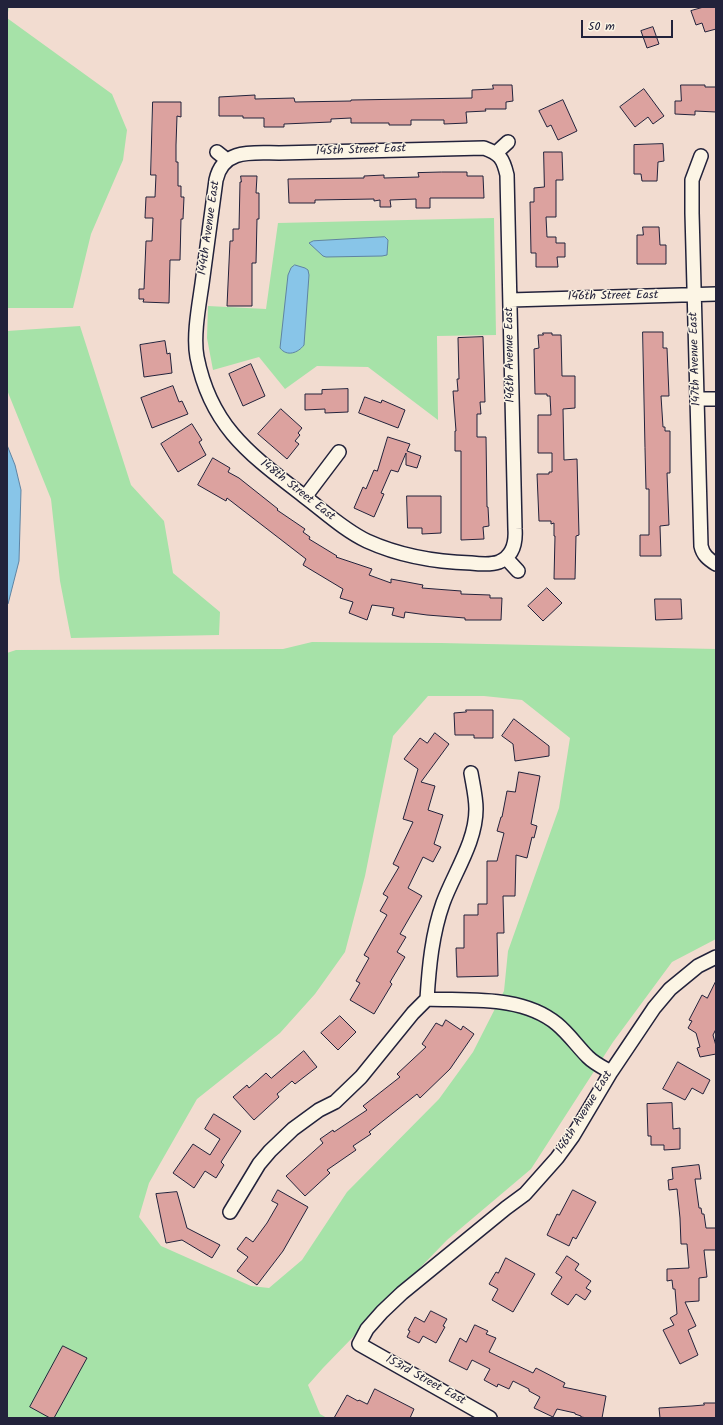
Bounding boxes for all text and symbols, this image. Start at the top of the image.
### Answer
scale bar [583,12,675,38]
text: 50 m [588,17,615,36]
street label: 145th Street East [316,142,406,160]
street label: 144th Avenue East [196,180,224,276]
street label: 146th Street East [568,289,658,305]
street label: 146th Avenue East [503,307,519,403]
street label: 147th Avenue East [687,312,705,406]
street label: 148th Street East [257,457,337,525]
street label: 146th Avenue East [554,1069,616,1157]
street label: 153rd Street East [382,1353,468,1409]

